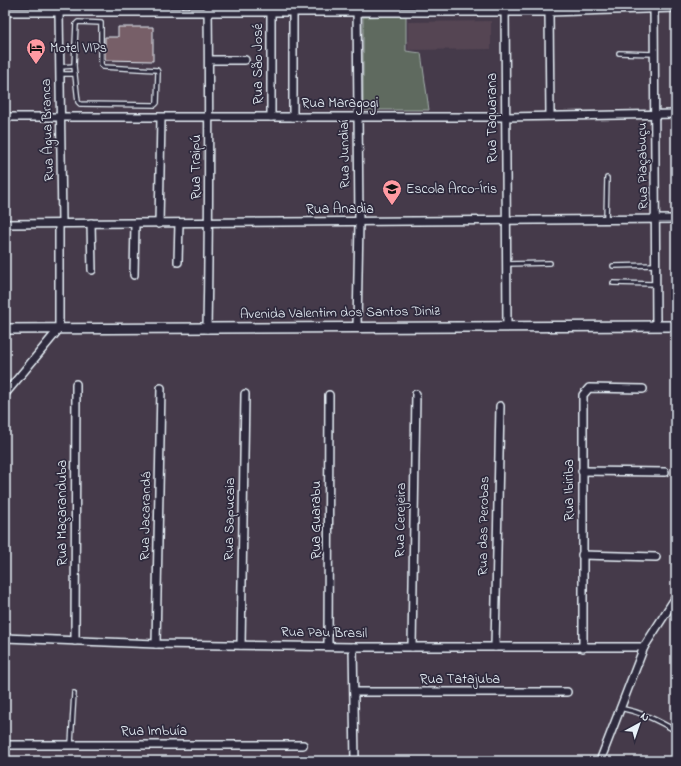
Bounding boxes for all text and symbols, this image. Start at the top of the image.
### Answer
street label: Rua São José [248,23,269,105]
hotel icon: Motel VIPs [25,37,47,65]
place label: Motel VIPs [50,38,107,59]
street label: Rua Taquarana [482,73,503,163]
street label: Rua Água Branca [35,78,61,182]
street label: Rua Maragogi [301,93,379,115]
street label: Rua Jundiaí [334,119,356,189]
street label: Rua Piaçabuçu [632,122,654,210]
street label: Rua Traipú [186,135,207,199]
school or university icon: Escola Arco-Íris [381,178,403,206]
place label: Escola Arco-Íris [406,179,497,200]
street label: Rua Anadia [306,199,374,220]
street label: Avenida Valentim dos Santos Diniz [240,301,440,325]
street label: Rua Ibiriba [559,459,580,521]
street label: Rua Maçaranduba [52,460,73,566]
street label: Rua Jacarandá [135,471,157,561]
street label: Rua das Perobas [473,476,495,576]
street label: Rua Sapucaia [219,477,241,561]
street label: Rua Guarabu [306,481,327,559]
street label: Rua Cerejeira [390,482,412,558]
street label: Rua Pau Brasil [281,622,367,644]
street label: Rua Tatajuba [420,669,500,690]
north arrow [619,704,659,744]
text: N [637,709,653,726]
street label: Rua Imbuía [121,721,187,742]

